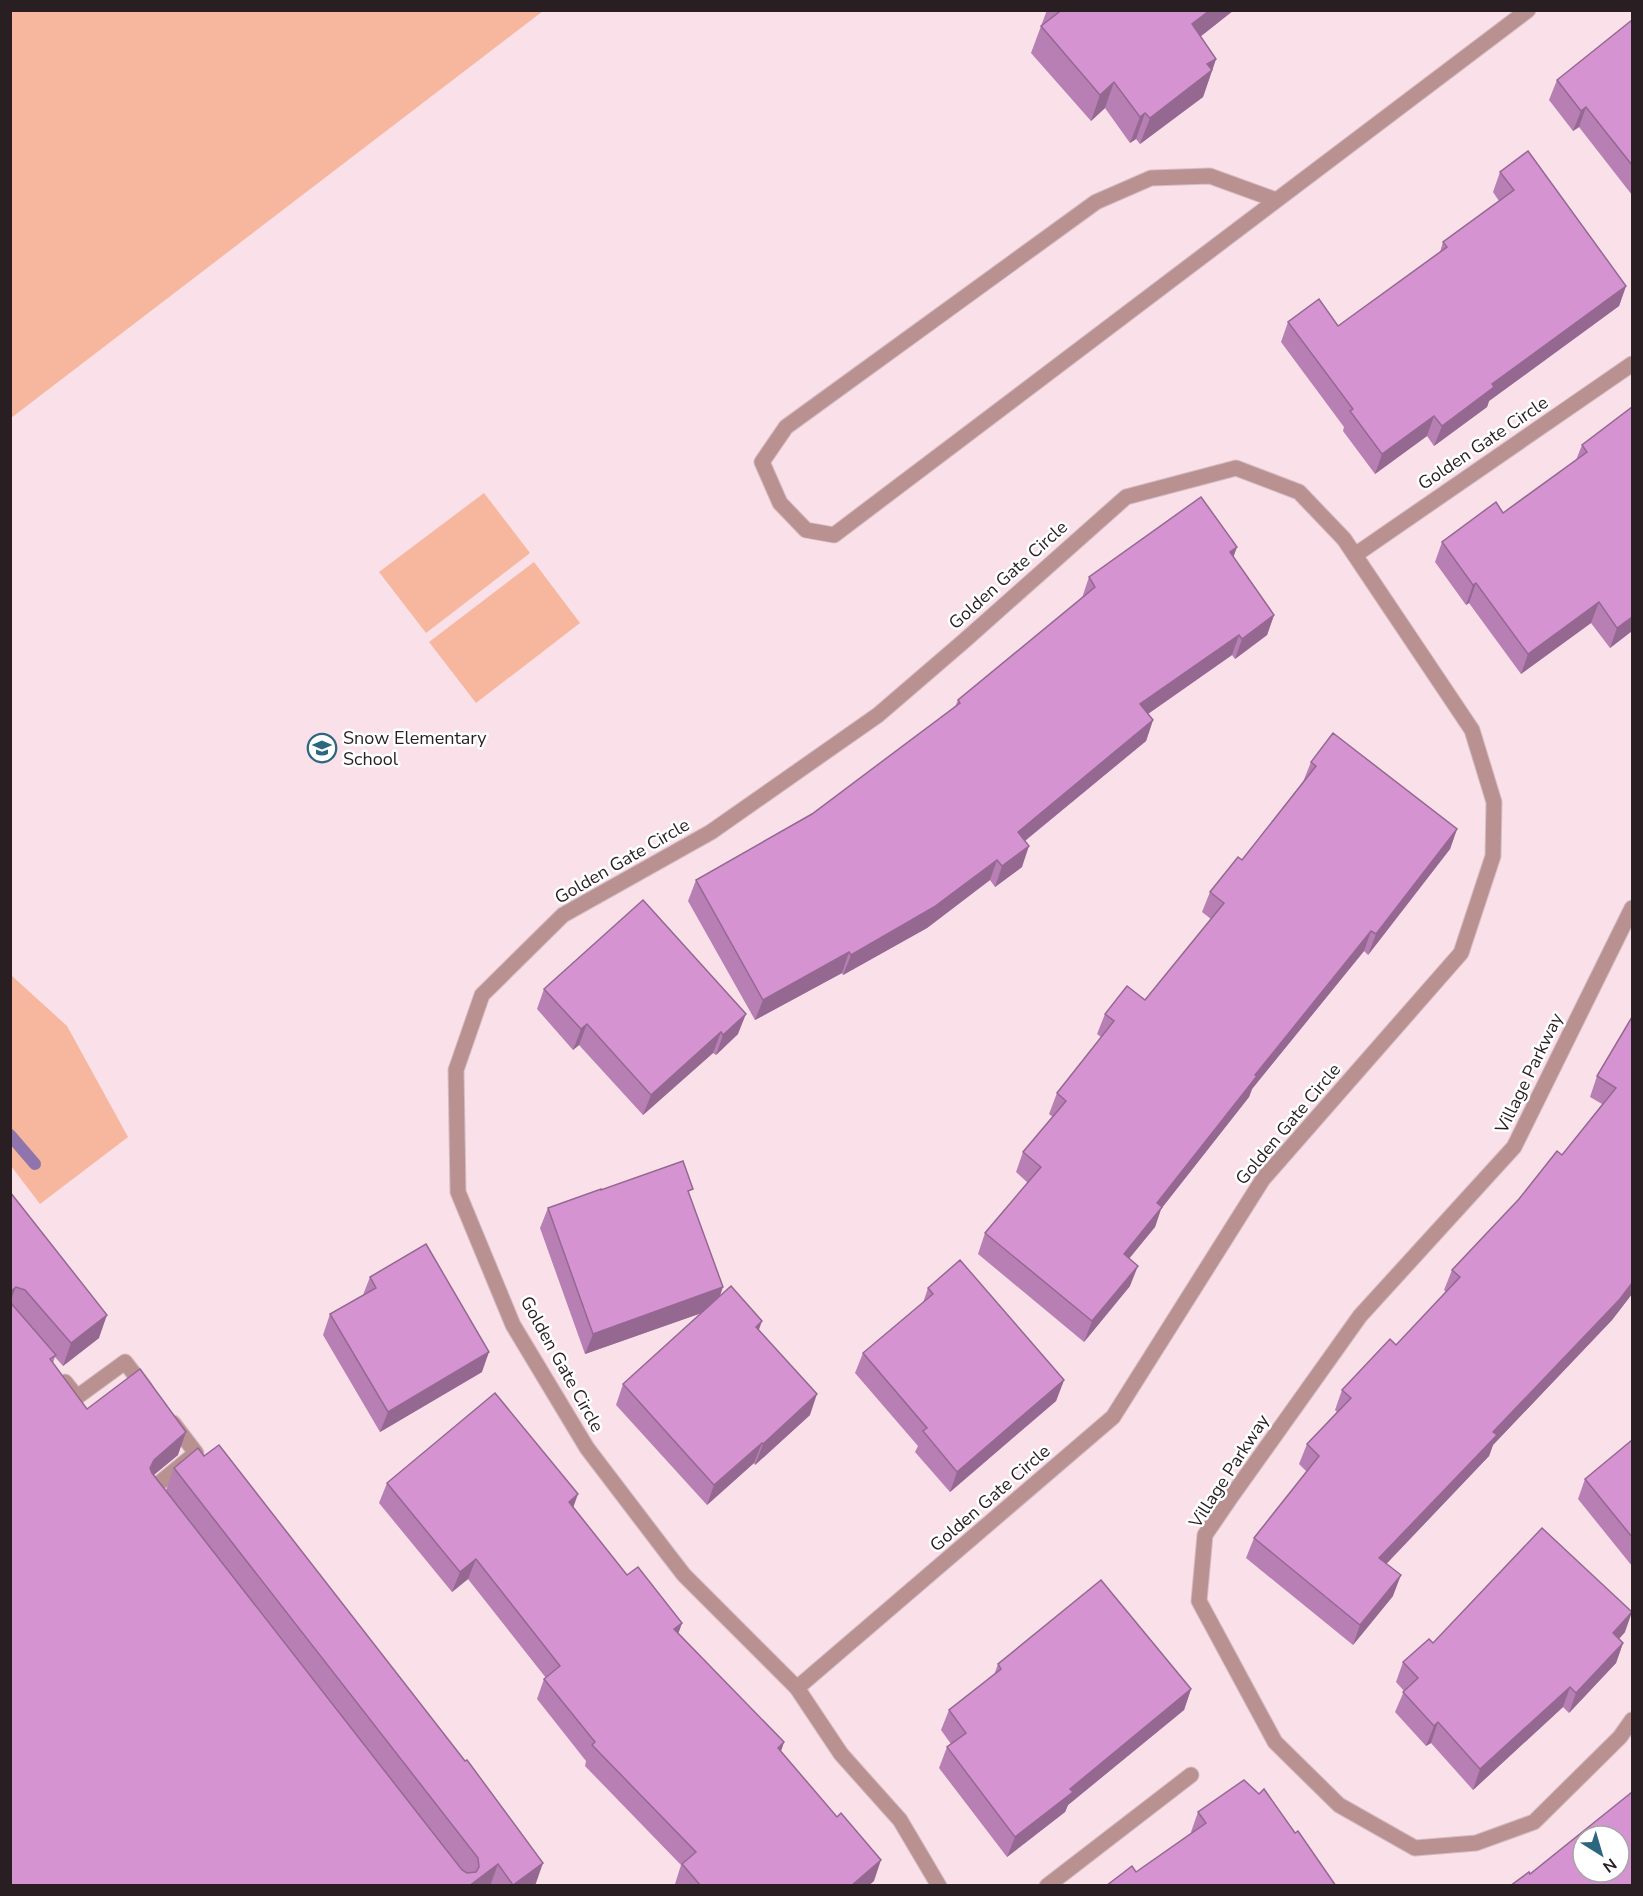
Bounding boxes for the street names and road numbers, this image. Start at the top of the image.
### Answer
street label: Golden Gate Circle [1413,391,1553,495]
street label: Golden Gate Circle [943,515,1073,635]
street label: Golden Gate Circle [550,813,694,909]
street label: Village Parkway [1489,1008,1569,1138]
street label: Golden Gate Circle [1230,1058,1346,1190]
street label: Golden Gate Circle [515,1292,609,1436]
street label: Village Parkway [1183,1409,1275,1533]
street label: Golden Gate Circle [925,1439,1055,1557]

